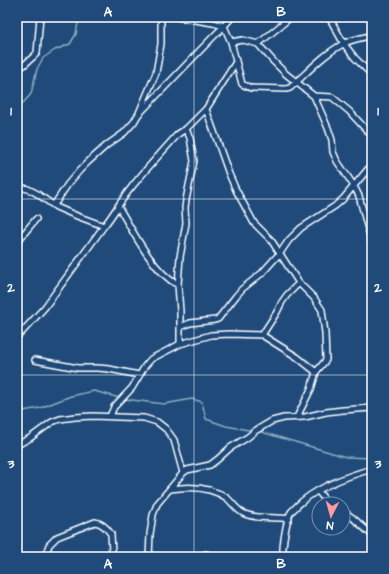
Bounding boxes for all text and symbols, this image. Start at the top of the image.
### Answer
text: A [104,3,113,21]
text: B [276,3,286,21]
text: 1 [10,102,12,120]
text: 1 [377,102,379,120]
text: 2 [6,279,15,297]
text: 2 [373,279,382,297]
text: 3 [7,455,15,473]
text: 3 [374,455,382,473]
north arrow [311,496,351,536]
text: N [326,518,334,533]
text: A [104,555,113,573]
text: B [276,555,286,573]

